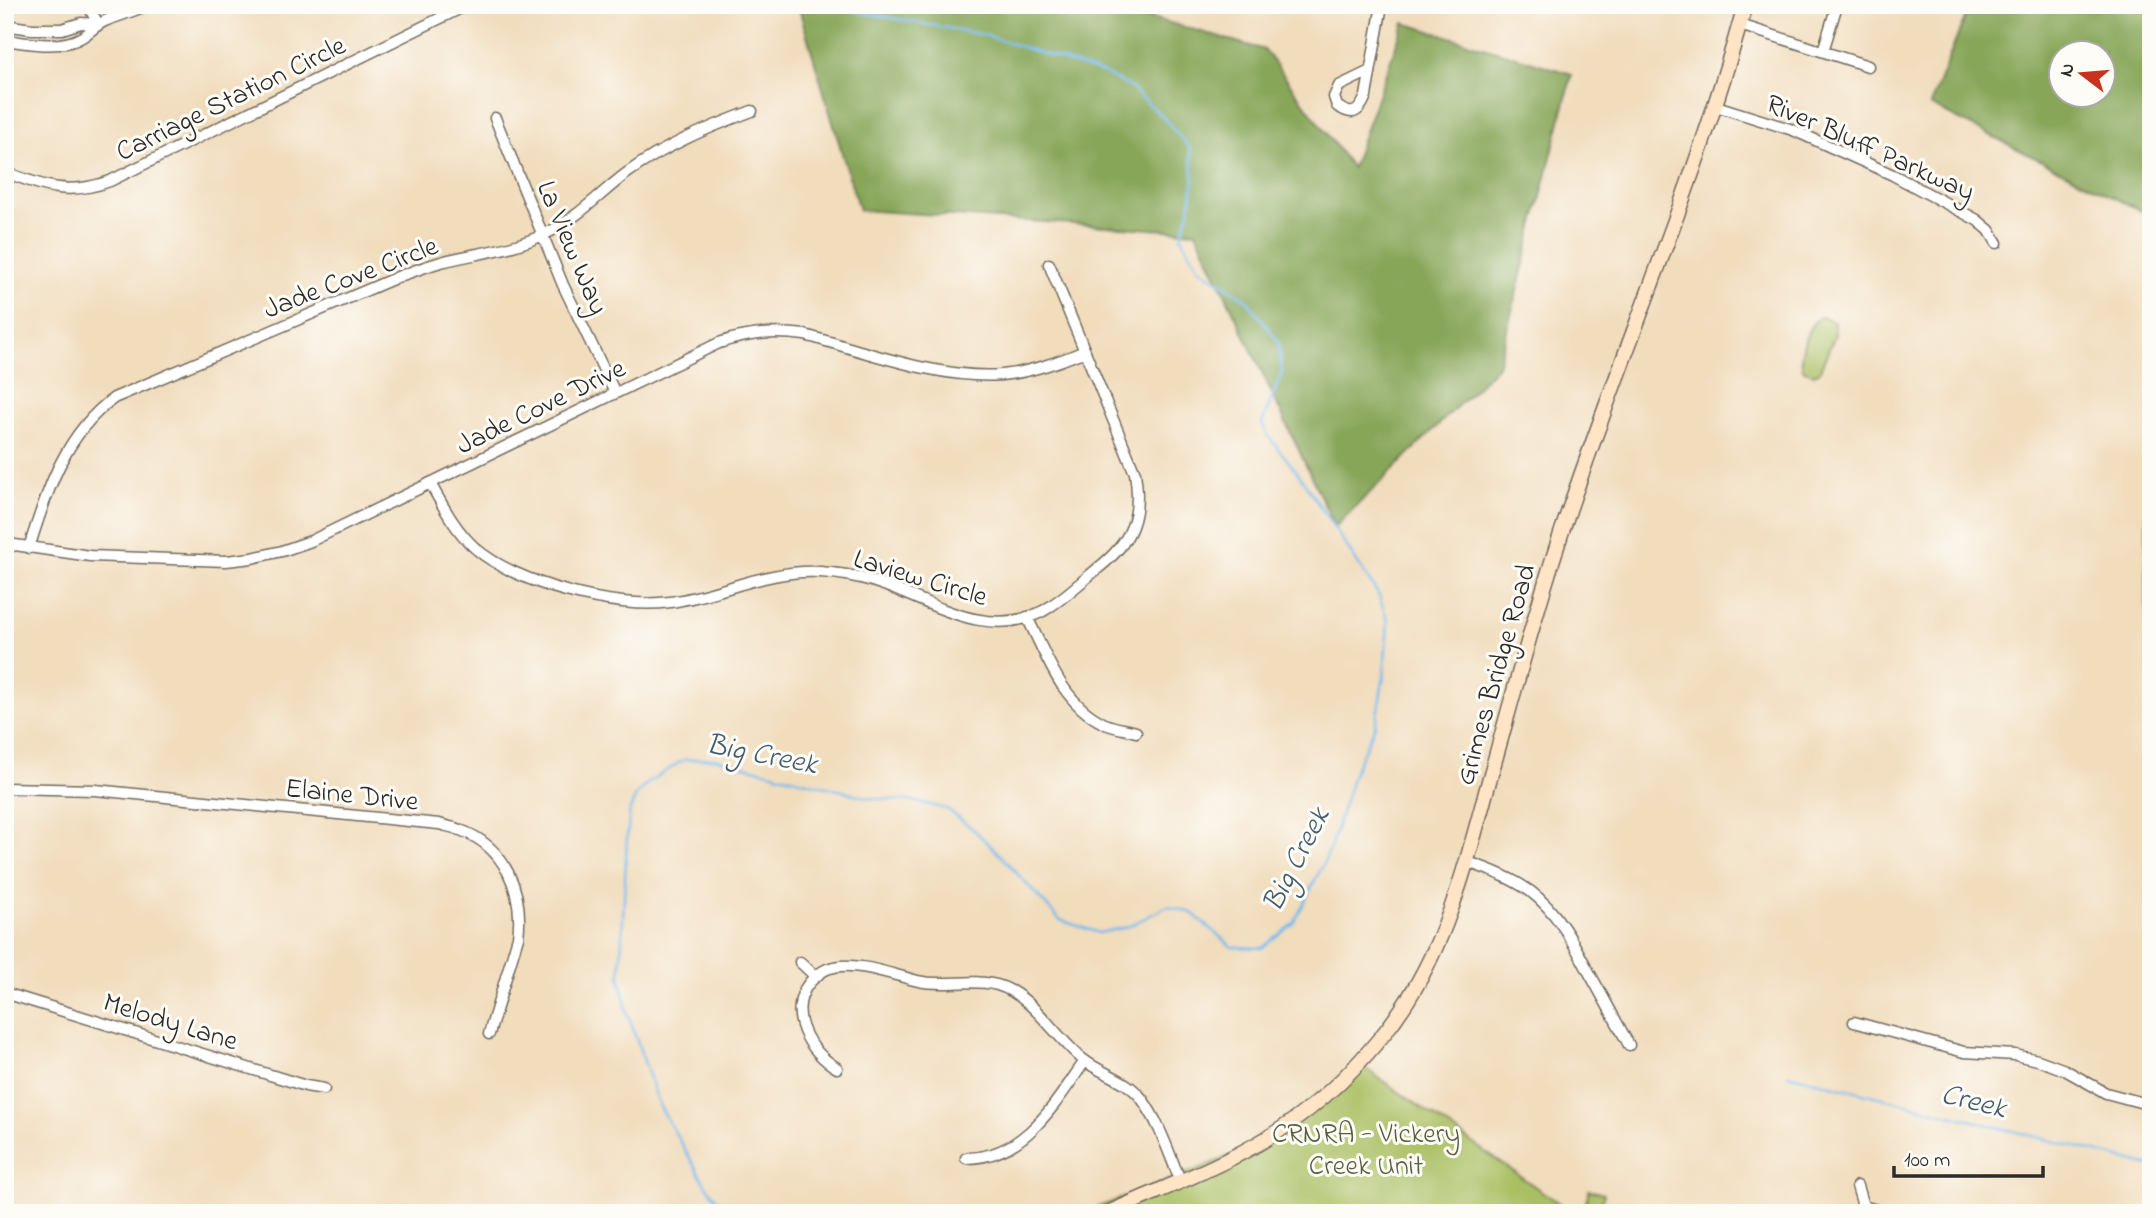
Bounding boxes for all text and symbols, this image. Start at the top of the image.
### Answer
street label: Carriage Station Circle [110,26,354,174]
north arrow [2048,38,2118,108]
text: N [2053,60,2083,80]
street label: River Bluff Parkway [1758,85,1981,214]
street label: La View Way [524,175,617,322]
street label: Jade Cove Circle [258,227,445,331]
street label: Jade Cove Drive [450,349,633,467]
street label: Laview Circle [848,540,992,619]
street label: Grimes Bridge Road [1446,559,1549,790]
water label: Big Creek [702,724,823,789]
street label: Elaine Drive [283,769,421,824]
water label: Big Creek [1253,799,1344,920]
street label: Melody Lane [98,983,243,1063]
water label: Creek [1936,1074,2012,1133]
park label: CRNRA - Vickery Creek Unit [1272,1115,1460,1188]
scale bar [1894,1134,2042,1178]
text: 100 m [1904,1146,1950,1176]

